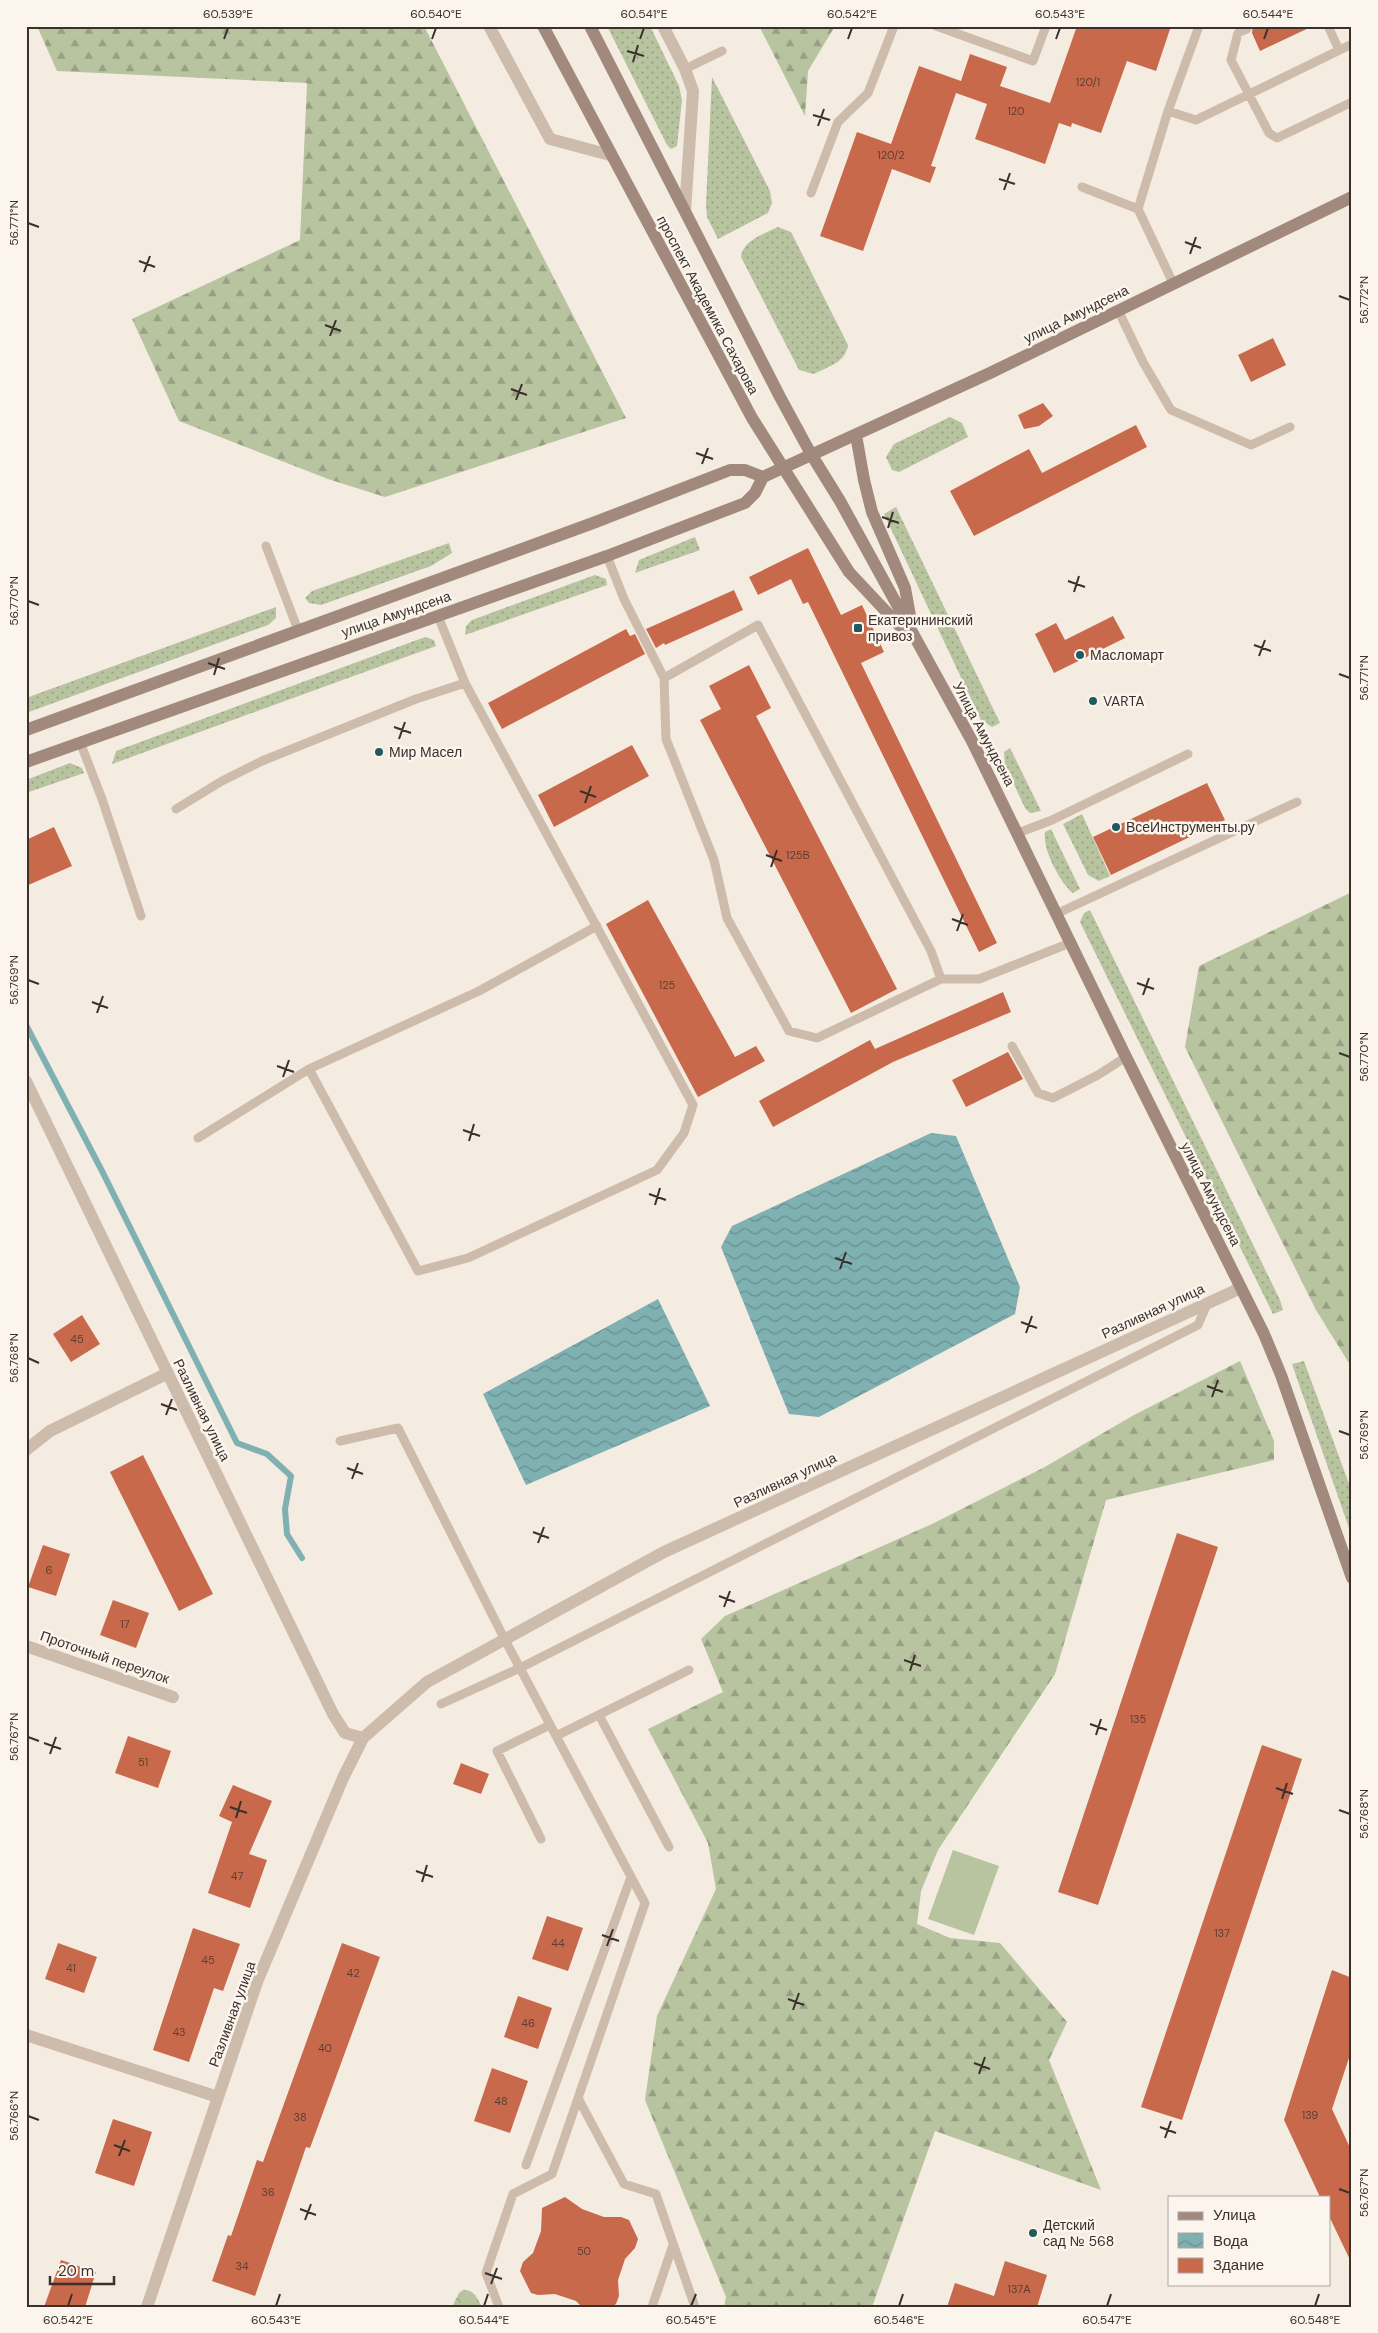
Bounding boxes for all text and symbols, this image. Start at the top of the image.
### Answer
text: 60.539°E [203,6,253,22]
text: 60.540°E [410,6,462,22]
text: 60.541°E [621,6,668,22]
text: 60.542°E [827,6,877,22]
text: 60.543°E [1035,6,1085,22]
text: 60.544°E [1243,6,1293,22]
house number: 120/1 [1076,75,1100,89]
house number: 120 [1007,104,1025,118]
house number: 120/2 [877,148,905,162]
text: 56.771°N [6,200,22,246]
street label: проспект Академика Сахарова [653,212,763,398]
text: 56.772°N [1356,276,1372,324]
street label: улица Амундсена [1021,281,1132,347]
text: 56.770°N [6,576,22,626]
street label: улица Амундсена [339,587,453,641]
place label: Екатерининский привоз [868,611,973,645]
marker: Екатерининский привоз [852,622,864,634]
place label: Масломарт [1090,646,1165,664]
marker: Масломарт [1074,649,1086,661]
text: 56.771°N [1356,655,1372,701]
street label: Улица Амундсена [949,679,1019,790]
place label: VARTA [1103,692,1145,710]
marker: VARTA [1087,695,1099,707]
place label: Мир Масел [389,743,462,761]
marker: Мир Масел [373,746,385,758]
place label: ВсеИнструменты.ру [1126,818,1255,836]
marker: ВсеИнструменты.ру [1110,821,1122,833]
house number: 125В [786,848,810,862]
text: 56.769°N [6,955,22,1005]
house number: 125 [659,978,676,992]
text: 56.770°N [1356,1032,1372,1082]
street label: улица Амундсена [1177,1139,1245,1249]
street label: Разливная улица [1099,1279,1208,1343]
house number: 45 [70,1332,84,1346]
text: 56.768°N [6,1333,22,1383]
street label: Разливная улица [169,1356,235,1464]
text: 56.769°N [1356,1410,1372,1460]
street label: Разливная улица [731,1448,840,1512]
house number: 6 [46,1563,53,1577]
house number: 17 [120,1617,130,1631]
street label: Проточный переулок [38,1626,173,1688]
house number: 135 [1130,1712,1147,1726]
text: 56.767°N [6,1713,22,1761]
house number: 51 [138,1755,148,1769]
text: 56.768°N [1356,1789,1372,1839]
house number: 47 [231,1869,243,1883]
house number: 137 [1214,1926,1230,1940]
house number: 44 [551,1936,565,1950]
house number: 45 [201,1953,215,1967]
street label: Разливная улица [204,1958,260,2069]
house number: 41 [66,1961,76,1975]
house number: 42 [346,1966,360,1980]
house number: 46 [521,2016,535,2030]
house number: 43 [172,2025,186,2039]
house number: 40 [318,2041,332,2055]
text: 56.766°N [6,2091,22,2141]
house number: 48 [494,2094,508,2108]
house number: 139 [1302,2108,1318,2122]
house number: 38 [293,2110,307,2124]
text: 56.767°N [1356,2169,1372,2217]
house number: 36 [261,2185,275,2199]
legend [1168,2196,1330,2286]
text: Улица [1213,2205,1256,2225]
place label: Детский сад № 568 [1043,2216,1114,2250]
marker: Детский сад № 568 [1027,2227,1039,2239]
text: Вода [1213,2231,1249,2251]
house number: 50 [577,2244,591,2258]
scale bar [50,2253,114,2285]
text: Здание [1213,2255,1264,2275]
house number: 34 [235,2259,249,2273]
text: 20 m [58,2261,94,2281]
house number: 137А [1008,2282,1031,2296]
text: 60.542°E [43,2312,93,2328]
text: 60.543°E [251,2312,301,2328]
text: 60.544°E [459,2312,509,2328]
text: 60.545°E [666,2312,716,2328]
text: 60.546°E [874,2312,925,2328]
text: 60.547°E [1082,2312,1132,2328]
text: 60.548°E [1290,2312,1340,2328]

